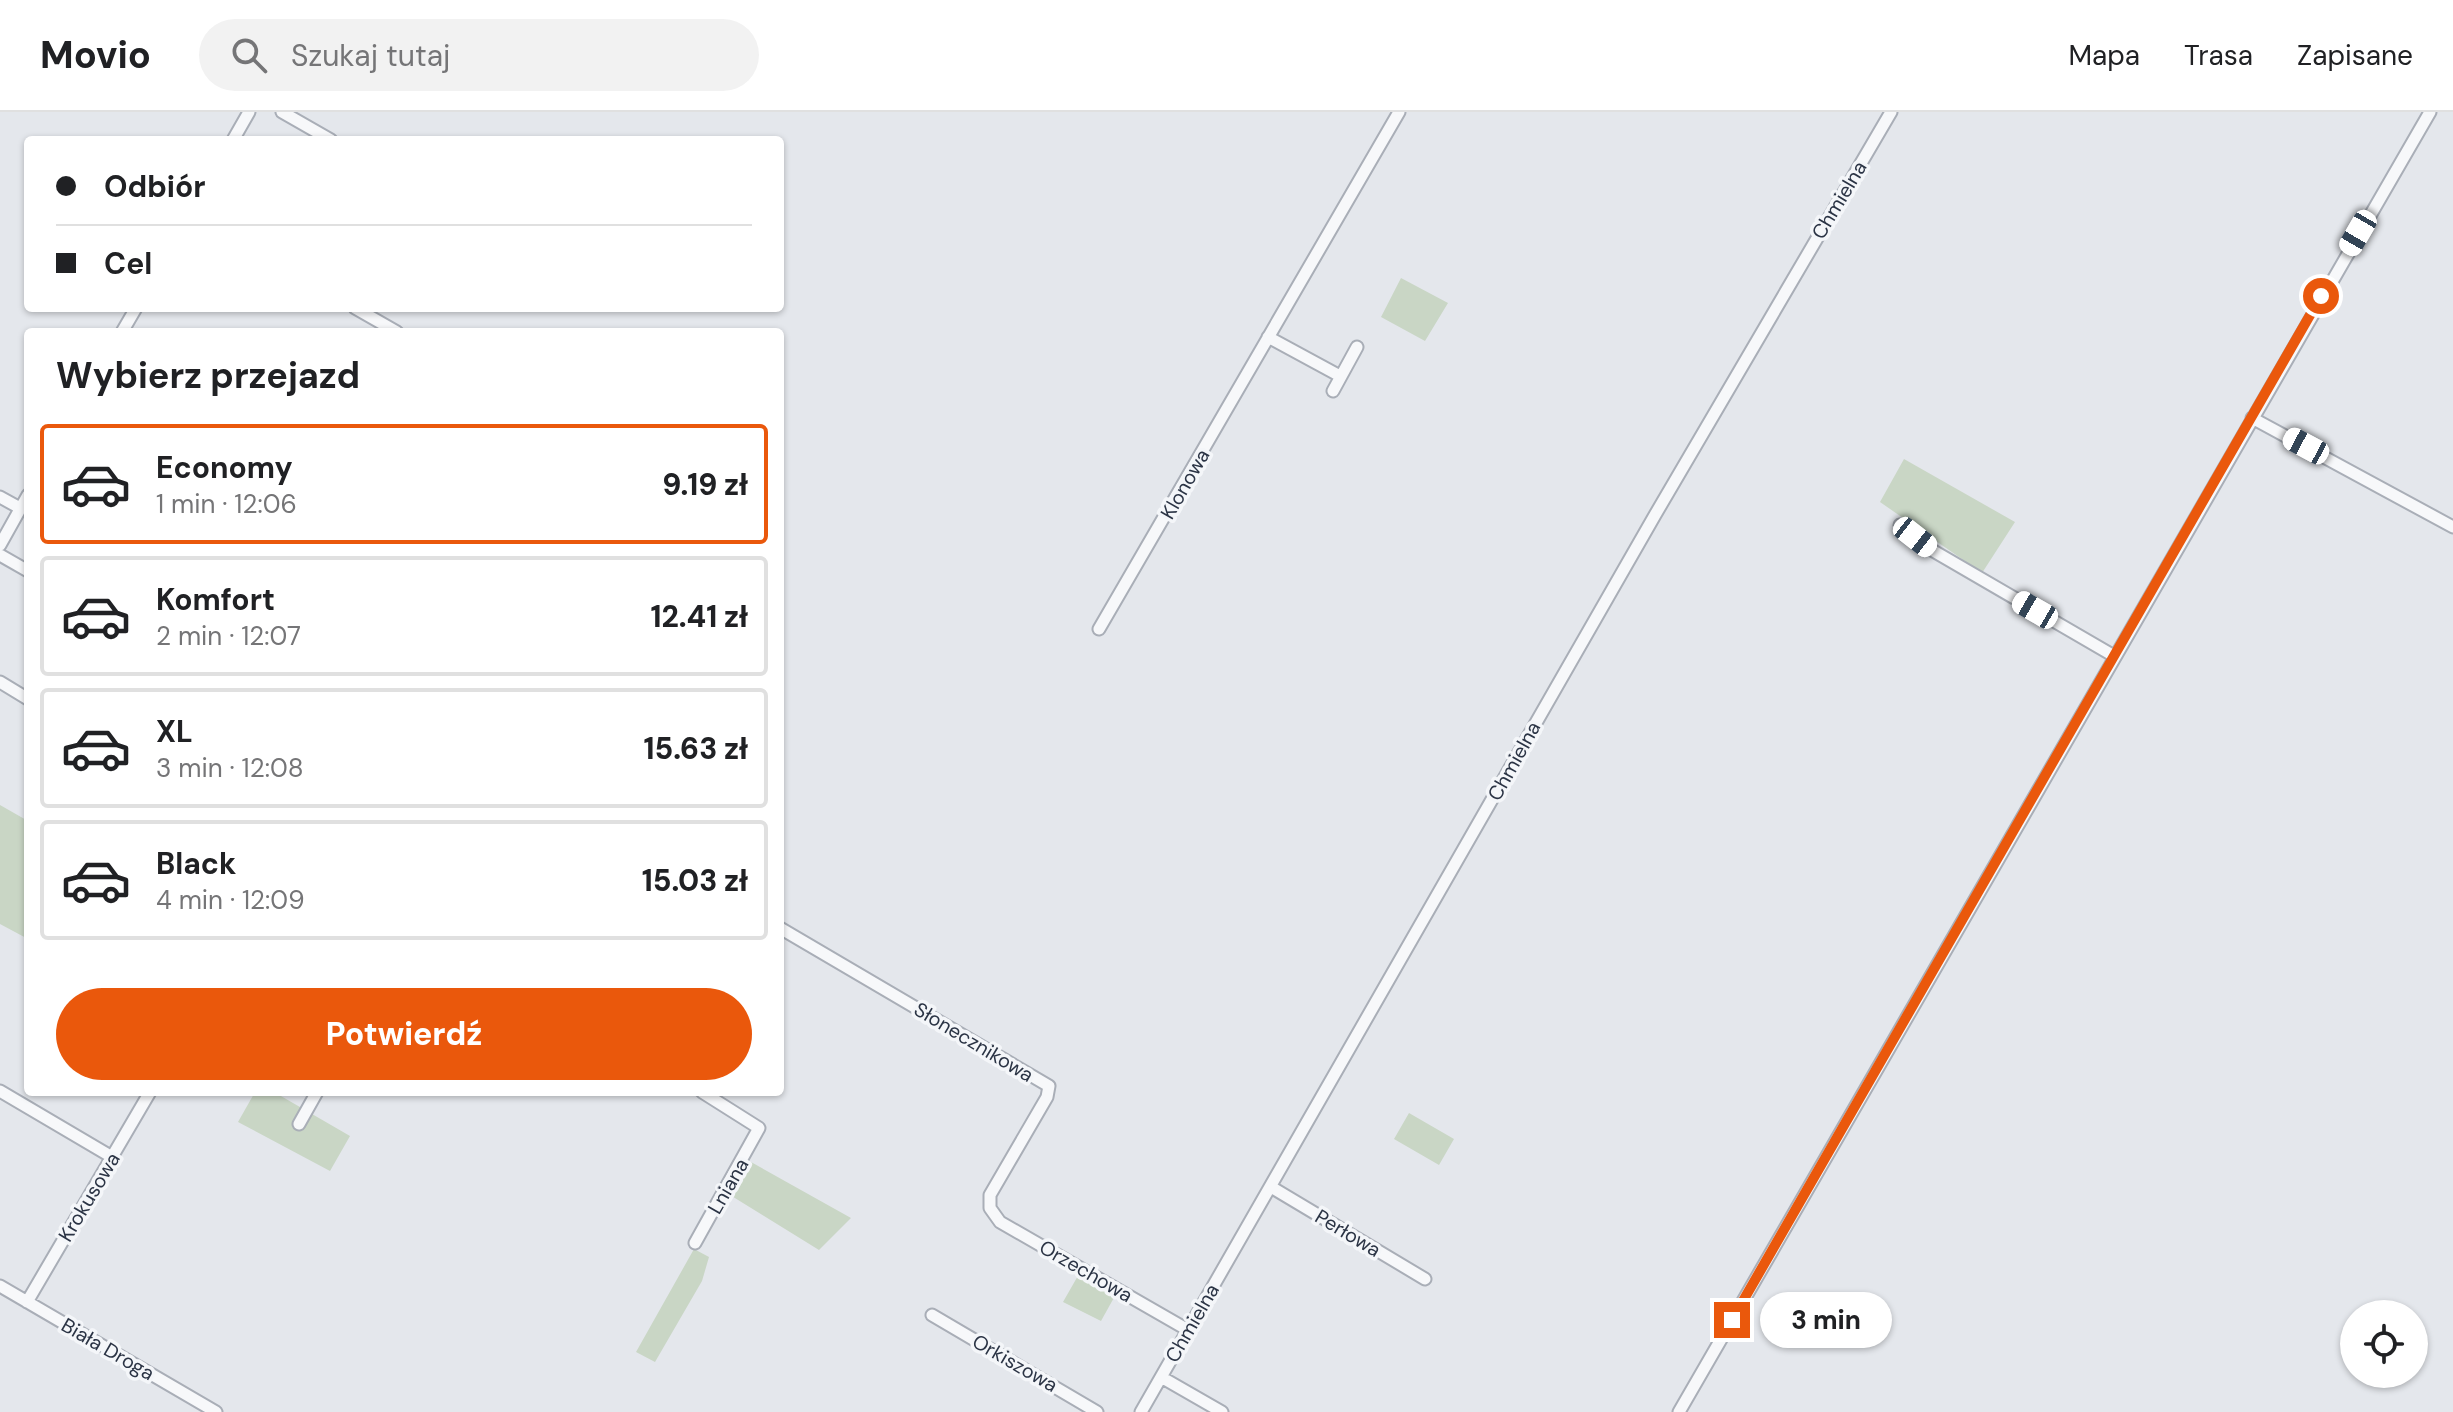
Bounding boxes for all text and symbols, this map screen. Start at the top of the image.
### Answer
search box [199,19,759,91]
text: Movio [40,30,151,80]
icon: search [227,33,271,77]
text: Szukaj tutaj [291,36,450,75]
text: Mapa [2069,37,2140,74]
text: Trasa [2184,37,2253,74]
text: Zapisane [2297,37,2413,74]
street label: Chmielna [1806,156,1872,244]
text: Odbiór [104,167,206,206]
car [2336,206,2380,260]
text: Cel [104,244,152,283]
route start [2303,278,2339,314]
text: Wybierz przejazd [56,352,360,399]
car [2279,424,2333,468]
street label: Klonowa [1155,444,1215,524]
icon: car [60,448,132,520]
text: Economy [156,448,293,487]
text: 9.19 zł [662,465,748,504]
text: 1 min · 12:06 [156,487,297,521]
car [1889,513,1941,561]
icon: car [60,580,132,652]
text: Komfort [156,580,275,619]
car [2008,588,2062,632]
text: 12.41 zł [650,597,748,636]
text: 2 min · 12:07 [156,619,301,653]
icon: car [60,712,132,784]
text: XL [156,712,193,751]
street label: Chmielna [1482,717,1546,805]
text: 15.63 zł [644,729,748,768]
text: 3 min · 12:08 [156,751,304,785]
icon: car [60,844,132,916]
text: Black [156,844,236,883]
text: 15.03 zł [642,861,748,900]
text: 4 min · 12:09 [156,883,304,917]
button: Potwierdź [56,988,752,1080]
street label: Słonecznikowa [910,996,1038,1088]
street label: Krokusowa [52,1148,126,1246]
street label: Lniana [702,1153,754,1219]
street label: Perłowa [1310,1203,1386,1263]
street label: Orzechowa [1035,1234,1137,1308]
street label: Chmielna [1159,1279,1225,1367]
callout: 3 min [1760,1292,1892,1348]
map controls [2340,1300,2428,1388]
button: locate [2340,1300,2428,1388]
route end [1714,1302,1750,1338]
text: 3 min [1791,1303,1861,1337]
street label: Biała Droga [57,1312,159,1386]
street label: Orkiszowa [968,1328,1062,1398]

